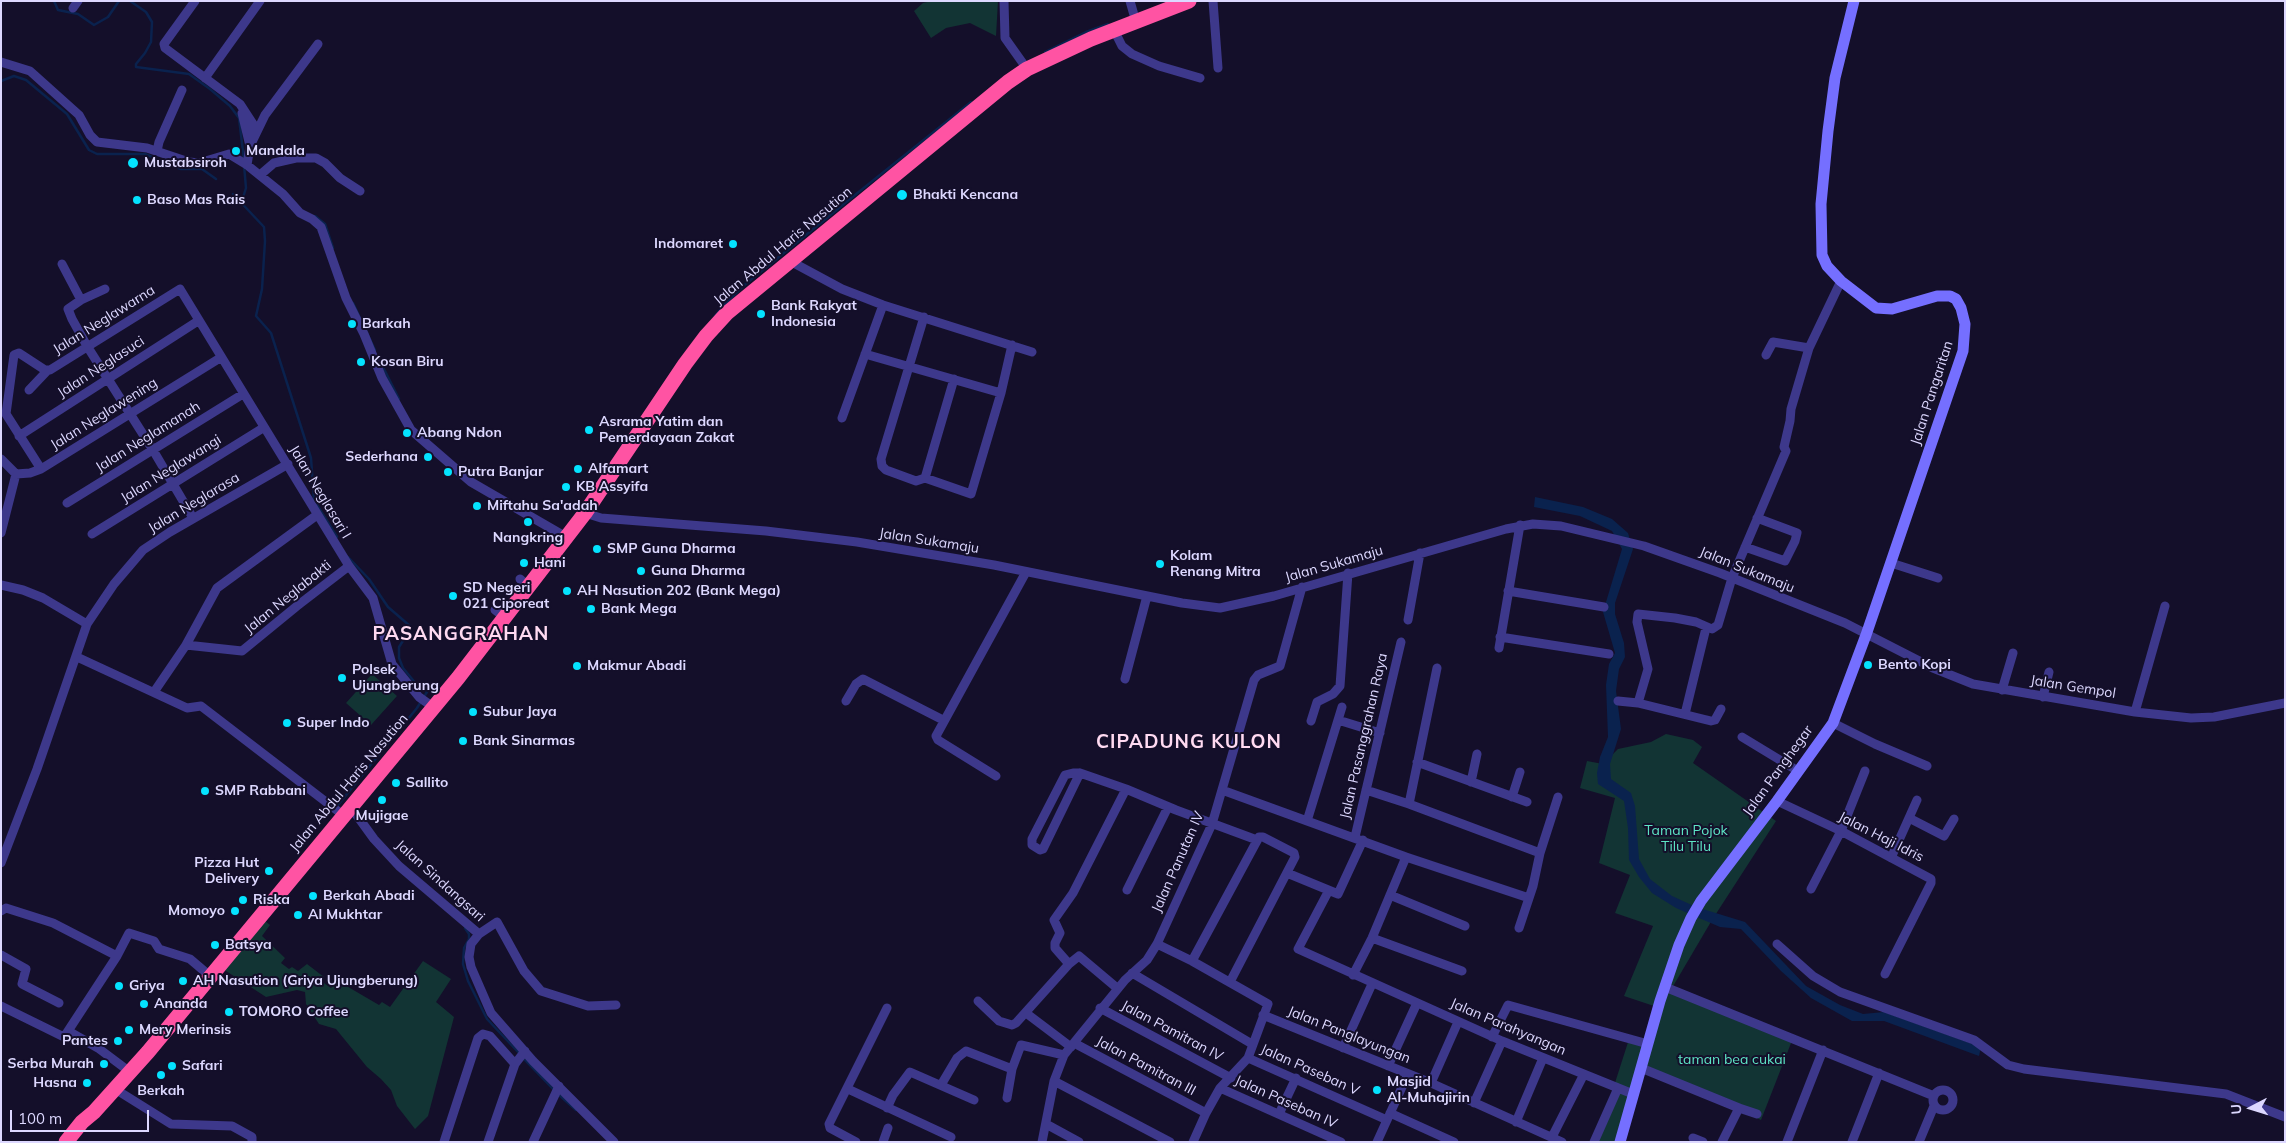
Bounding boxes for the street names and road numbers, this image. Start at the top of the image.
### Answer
street label: Jalan Abdul Haris Nasution [710,183,856,309]
street label: Jalan Neglawarna [50,282,158,358]
street label: Jalan Neglasuci [54,333,148,401]
street label: Jalan Pangaritan [1907,339,1957,447]
street label: Jalan Neglawening [48,374,160,454]
street label: Jalan Neglamanah [93,398,203,476]
street label: Jalan Neglawangi [118,431,224,507]
street label: Jalan Neglasari I [286,442,354,542]
street label: Jalan Neglarasa [145,469,243,537]
street label: Jalan Sukamaju [878,525,980,557]
street label: Jalan Sukamaju [1283,542,1385,586]
street label: Jalan Sukamaju [1697,543,1797,597]
street label: Jalan Neglabakti [241,557,335,637]
street label: Jalan Pasanggrahan Raya [1337,651,1391,821]
street label: Jalan Gempol [2029,672,2117,702]
street label: Jalan Abdul Haris Nasution [286,710,412,856]
street label: Jalan Panghegar [1739,722,1817,820]
street label: Jalan Haji Idris [1836,808,1926,866]
street label: Jalan Panutan IV [1148,809,1208,915]
street label: Jalan Sindangsari [392,837,488,925]
street label: Jalan Parahyangan [1448,995,1568,1059]
street label: Jalan Pamitran IV [1118,997,1226,1065]
street label: Jalan Panglayungan [1285,1003,1413,1067]
street label: Jalan Pamitran III [1093,1033,1199,1099]
street label: Jalan Paseban V [1258,1041,1362,1099]
street label: Jalan Paseban IV [1232,1072,1340,1132]

